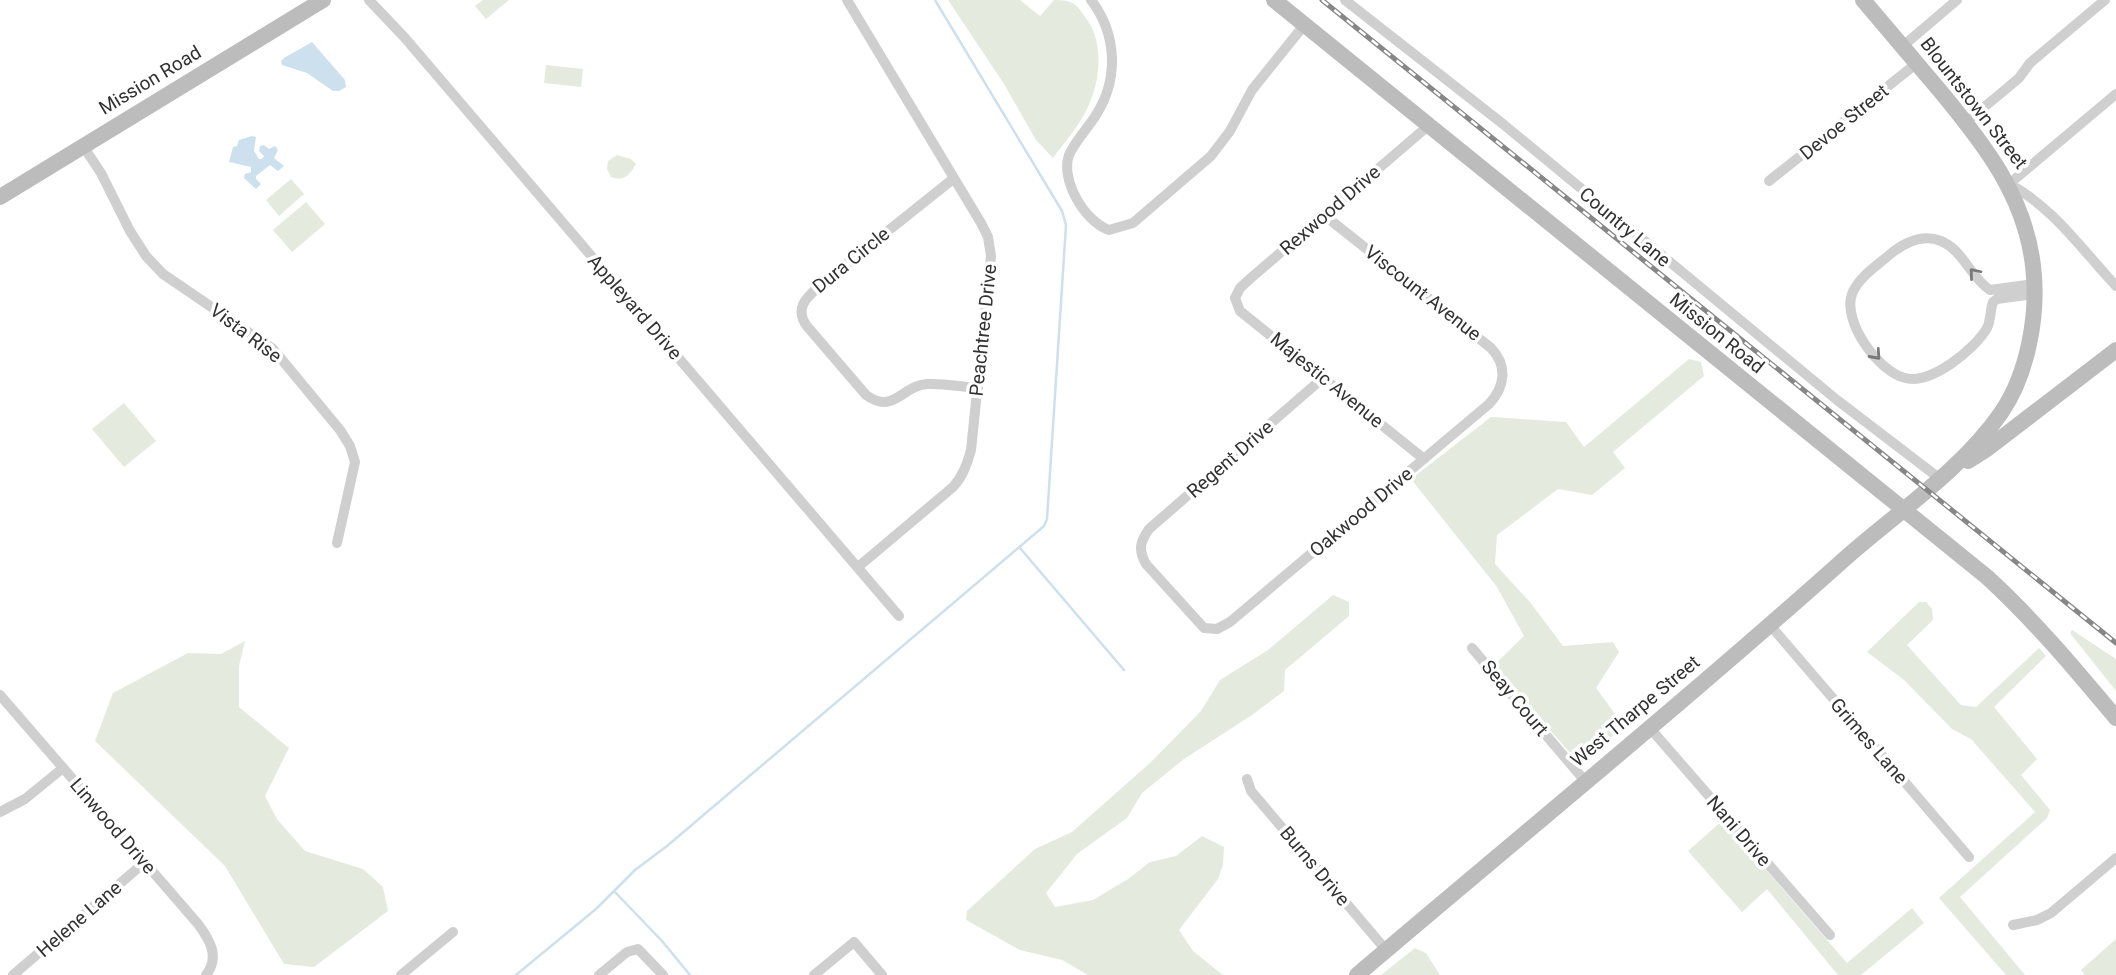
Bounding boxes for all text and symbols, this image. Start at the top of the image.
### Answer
street label: Blountstown Street [1915,33,2033,173]
street label: Mission Road [95,41,205,119]
street label: Devoe Street [1795,79,1893,165]
street label: Rexwood Drive [1275,160,1385,260]
street label: Country Lane [1575,182,1675,272]
street label: Dura Circle [808,222,894,298]
street label: Viscount Avenue [1360,240,1486,346]
street label: Appleyard Drive [583,250,687,364]
street label: Peachtree Drive [965,263,1001,397]
one-way arrow [1970,269,1982,282]
street label: Mission Road [1665,288,1769,378]
street label: Vista Rise [206,299,286,367]
street label: Majestic Avenue [1266,327,1388,433]
one-way arrow [1868,347,1880,360]
street label: Regent Drive [1182,415,1278,503]
street label: Oakwood Drive [1305,462,1417,562]
street label: West Tharpe Street [1566,650,1704,772]
street label: Seay Court [1477,655,1553,741]
street label: Grimes Lane [1825,693,1913,789]
street label: Linwood Drive [65,773,161,879]
street label: Nani Drive [1702,791,1776,871]
street label: Burns Drive [1275,822,1355,910]
street label: Helene Lane [32,876,126,962]

